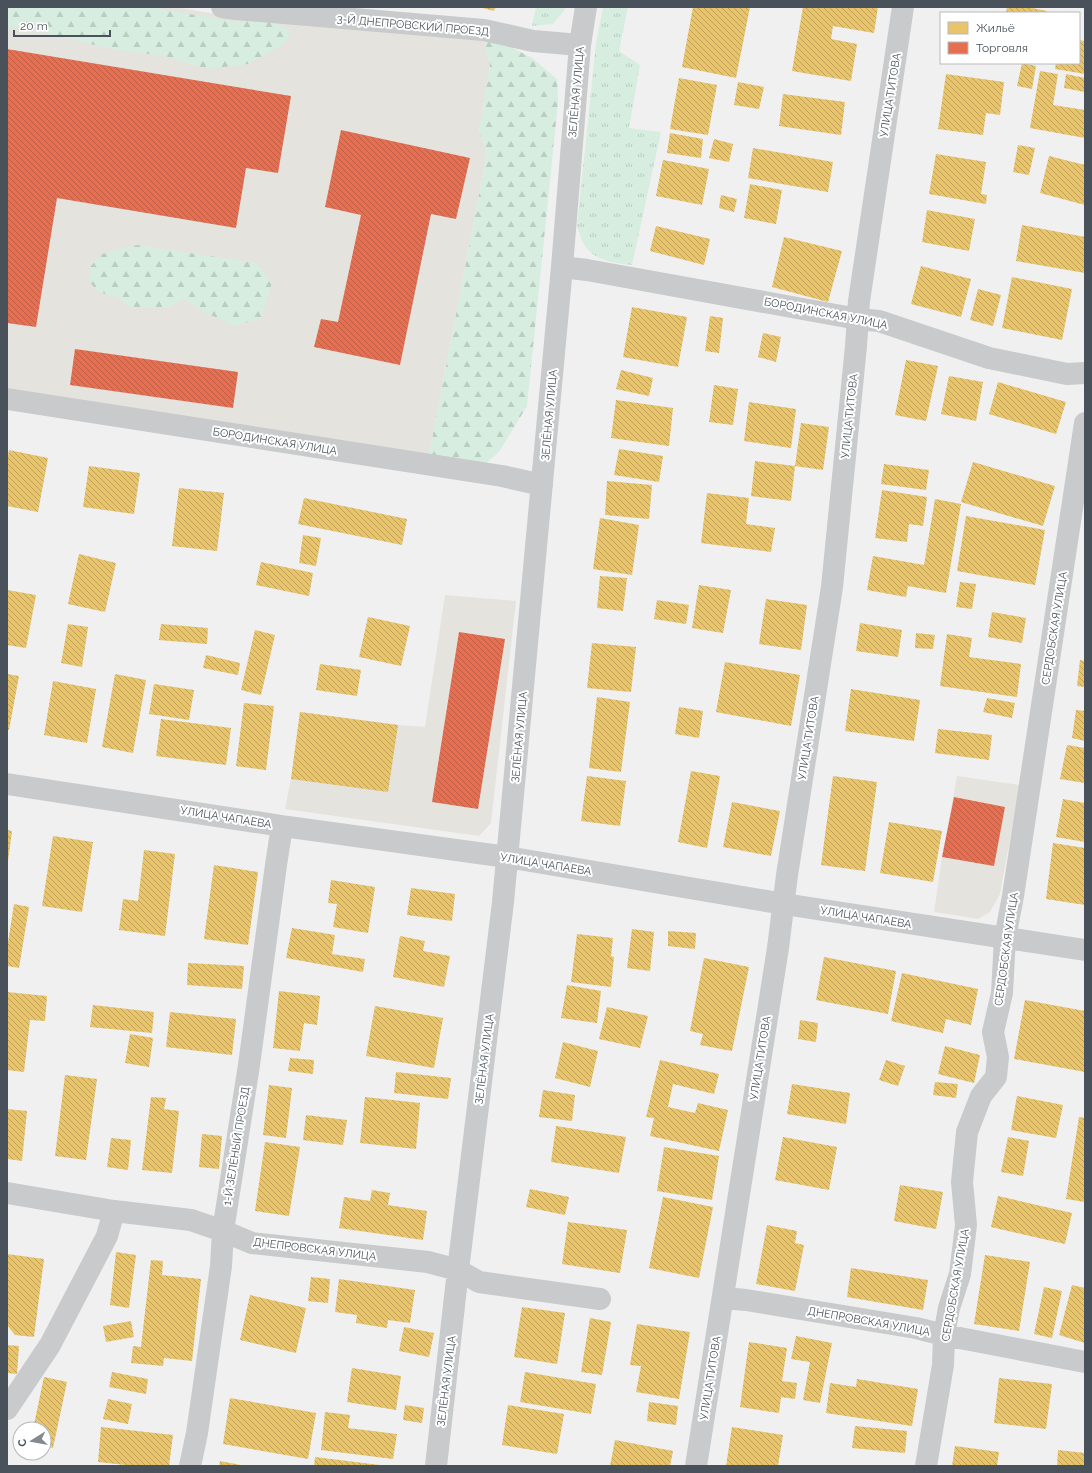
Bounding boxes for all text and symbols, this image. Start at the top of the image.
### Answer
scale bar [14,12,110,38]
street label: 3-Й ДНЕПРОВСКИЙ ПРОЕЗД [336,12,490,39]
legend [940,12,1080,64]
text: 20 m [20,19,48,33]
text: Жильё [976,21,1015,35]
text: Торговля [976,41,1028,55]
street label: ЗЕЛЁНАЯ УЛИЦА [566,45,587,138]
street label: УЛИЦА ТИТОВА [877,51,904,138]
street label: БОРОДИНСКАЯ УЛИЦА [763,295,889,332]
street label: ЗЕЛЁНАЯ УЛИЦА [539,368,560,461]
street label: УЛИЦА ТИТОВА [839,372,860,459]
street label: БОРОДИНСКАЯ УЛИЦА [212,425,339,458]
street label: СЕРДОБСКАЯ УЛИЦА [1039,570,1070,686]
street label: ЗЕЛЁНАЯ УЛИЦА [509,690,530,783]
street label: УЛИЦА ТИТОВА [795,694,822,781]
street label: УЛИЦА ЧАПАЕВА [179,804,273,831]
street label: УЛИЦА ЧАПАЕВА [499,851,593,878]
street label: СЕРДОБСКАЯ УЛИЦА [992,891,1021,1007]
street label: УЛИЦА ЧАПАЕВА [819,904,913,931]
street label: ЗЕЛЁНАЯ УЛИЦА [472,1012,497,1105]
street label: УЛИЦА ТИТОВА [747,1014,774,1101]
street label: 1-Й ЗЕЛЁНЫЙ ПРОЕЗД [221,1086,252,1206]
street label: СЕРДОБСКАЯ УЛИЦА [939,1227,972,1343]
street label: ДНЕПРОВСКАЯ УЛИЦА [253,1236,378,1264]
street label: ДНЕПРОВСКАЯ УЛИЦА [807,1304,932,1339]
street label: ЗЕЛЁНАЯ УЛИЦА [434,1334,459,1427]
street label: УЛИЦА ТИТОВА [697,1334,724,1421]
north arrow [12,1421,52,1461]
text: С [15,1437,30,1448]

